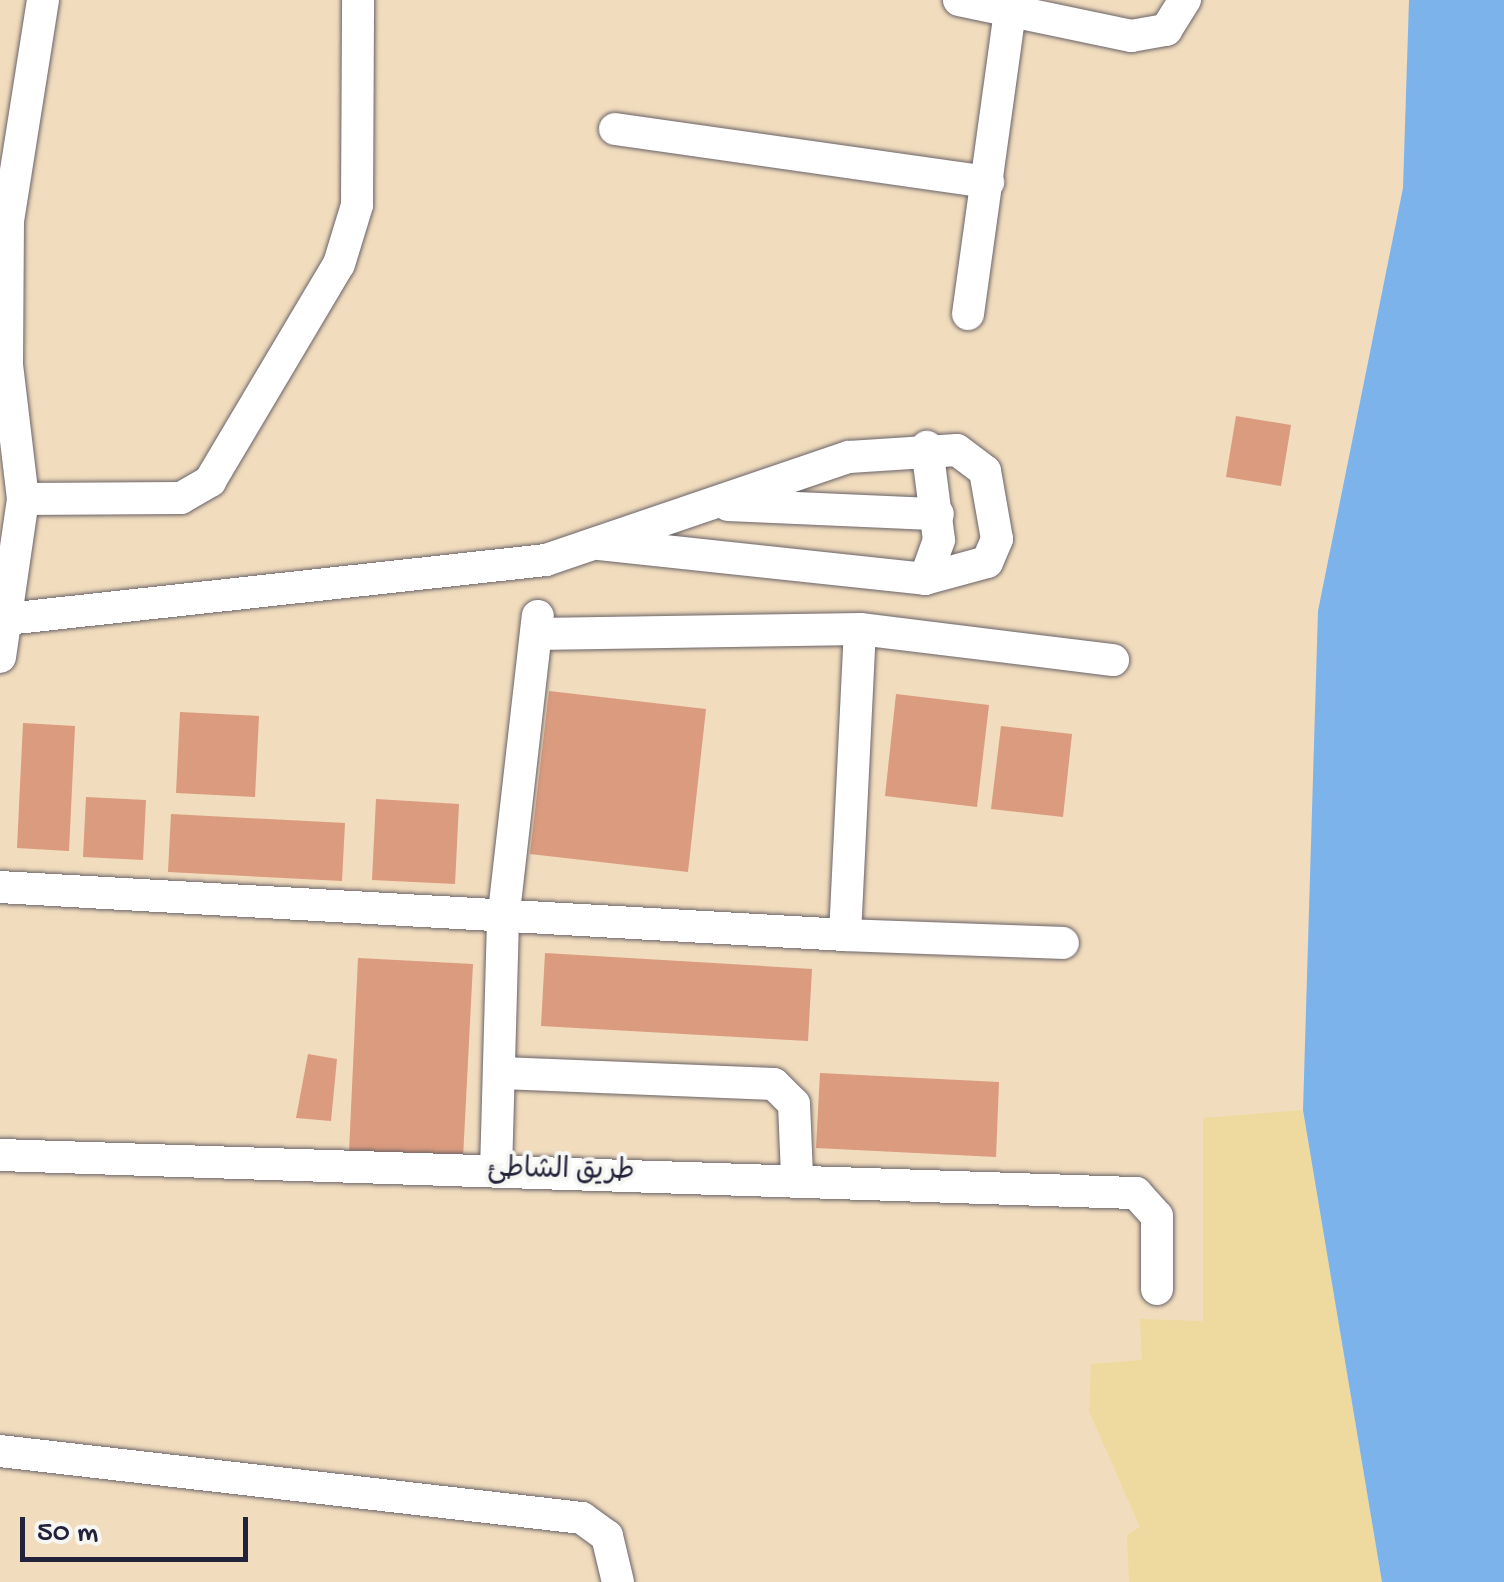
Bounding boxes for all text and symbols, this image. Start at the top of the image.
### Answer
street label: طريق الشاطئ [487,1154,635,1190]
scale bar [25,1497,252,1559]
text: 50 m [37,1517,98,1552]

